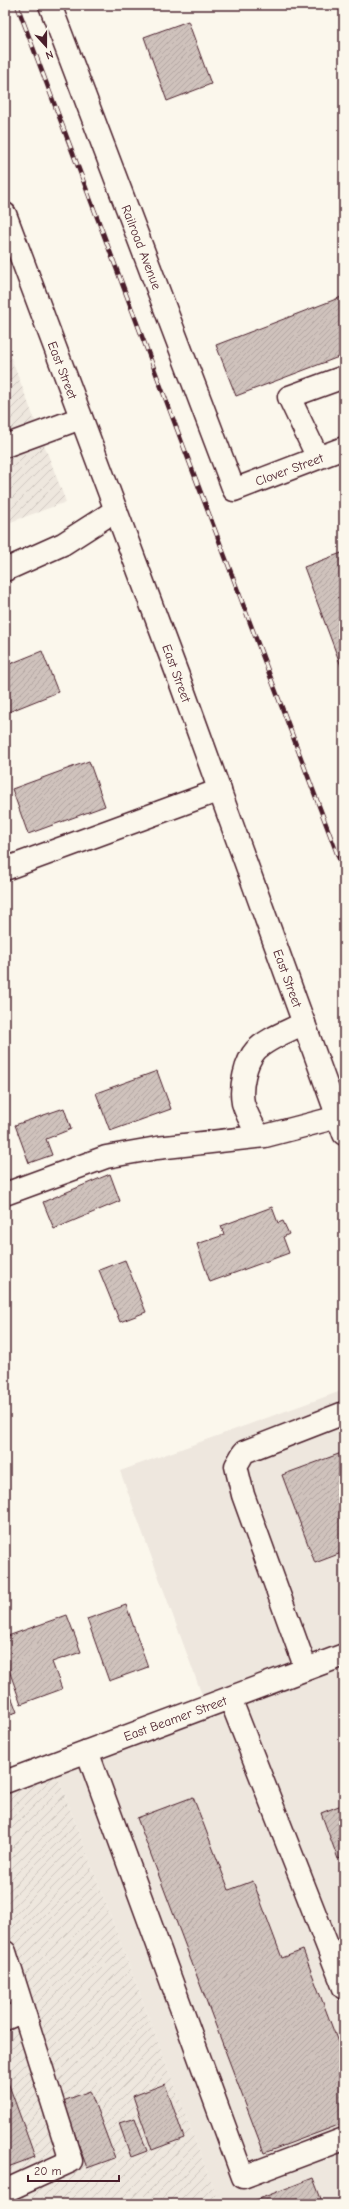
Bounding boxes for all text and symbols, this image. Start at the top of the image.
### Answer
north arrow [26,26,66,66]
text: N [44,48,55,62]
street label: Railroad Avenue [119,203,165,292]
street label: East Street [45,339,81,402]
street label: Clover Street [253,450,326,489]
street label: East Street [159,642,194,705]
street label: East Street [270,947,305,1010]
street label: East Beamer Street [122,1692,230,1744]
scale bar [28,2157,119,2183]
text: 20 m [34,2164,62,2178]

